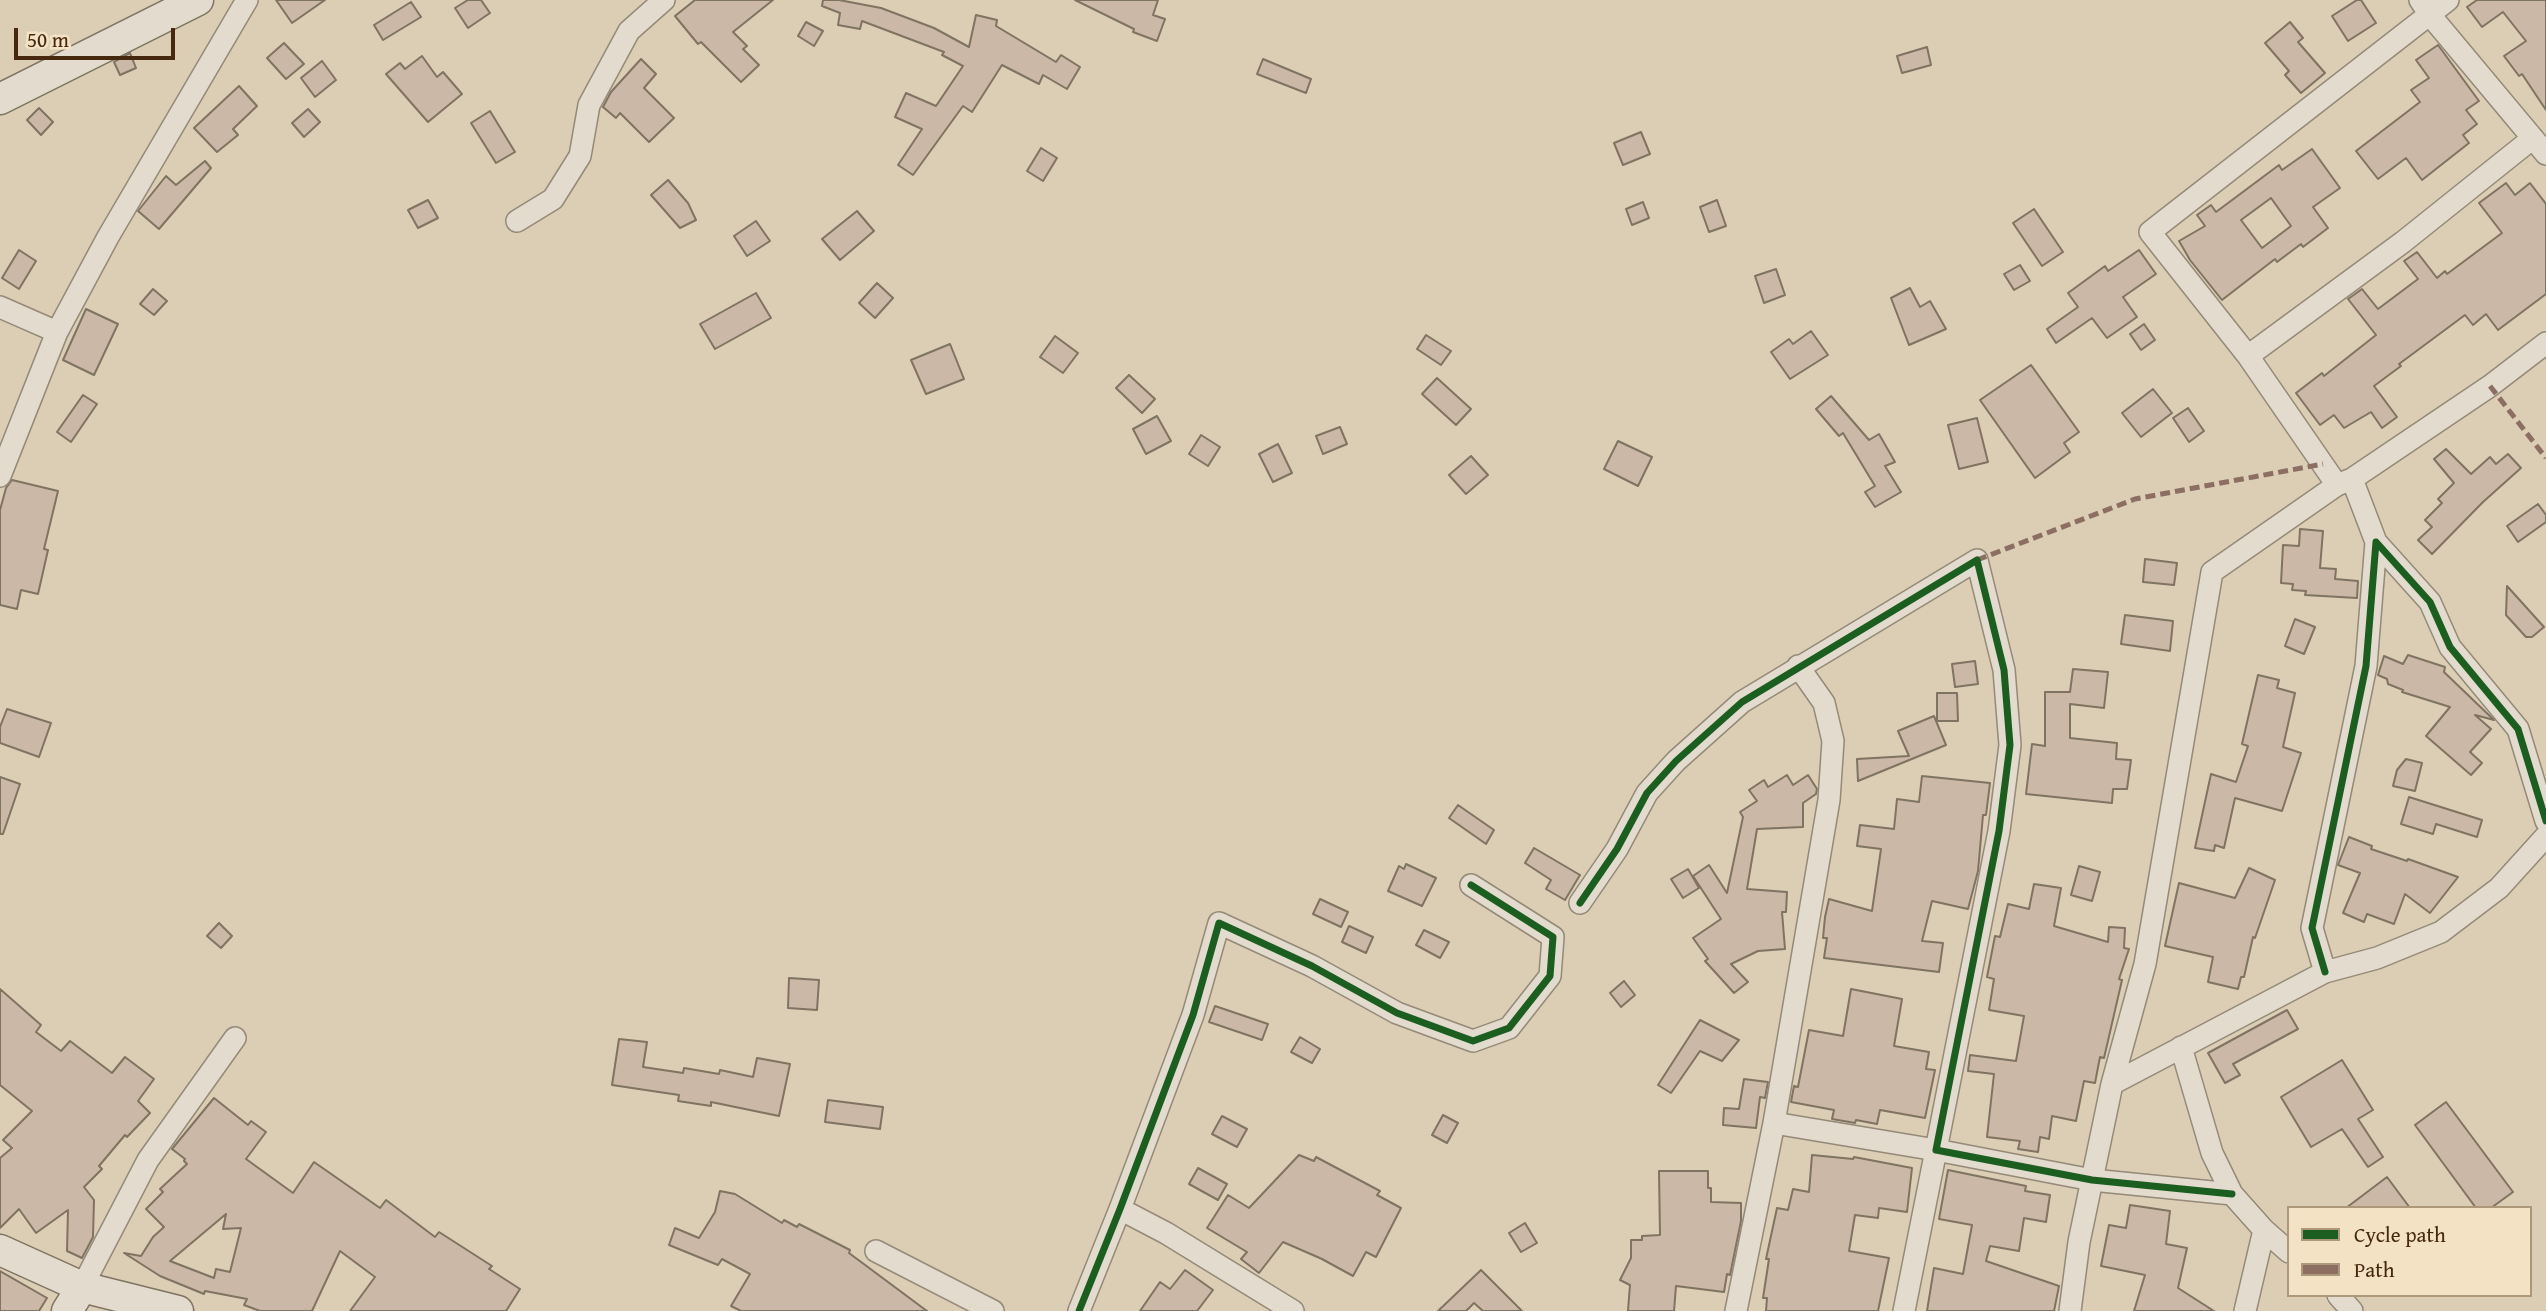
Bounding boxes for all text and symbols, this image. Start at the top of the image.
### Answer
scale bar [18,14,178,58]
text: 50 m [27,24,69,55]
legend [2287,1206,2532,1297]
text: Cycle path [2354,1219,2446,1250]
text: Path [2354,1254,2394,1285]

